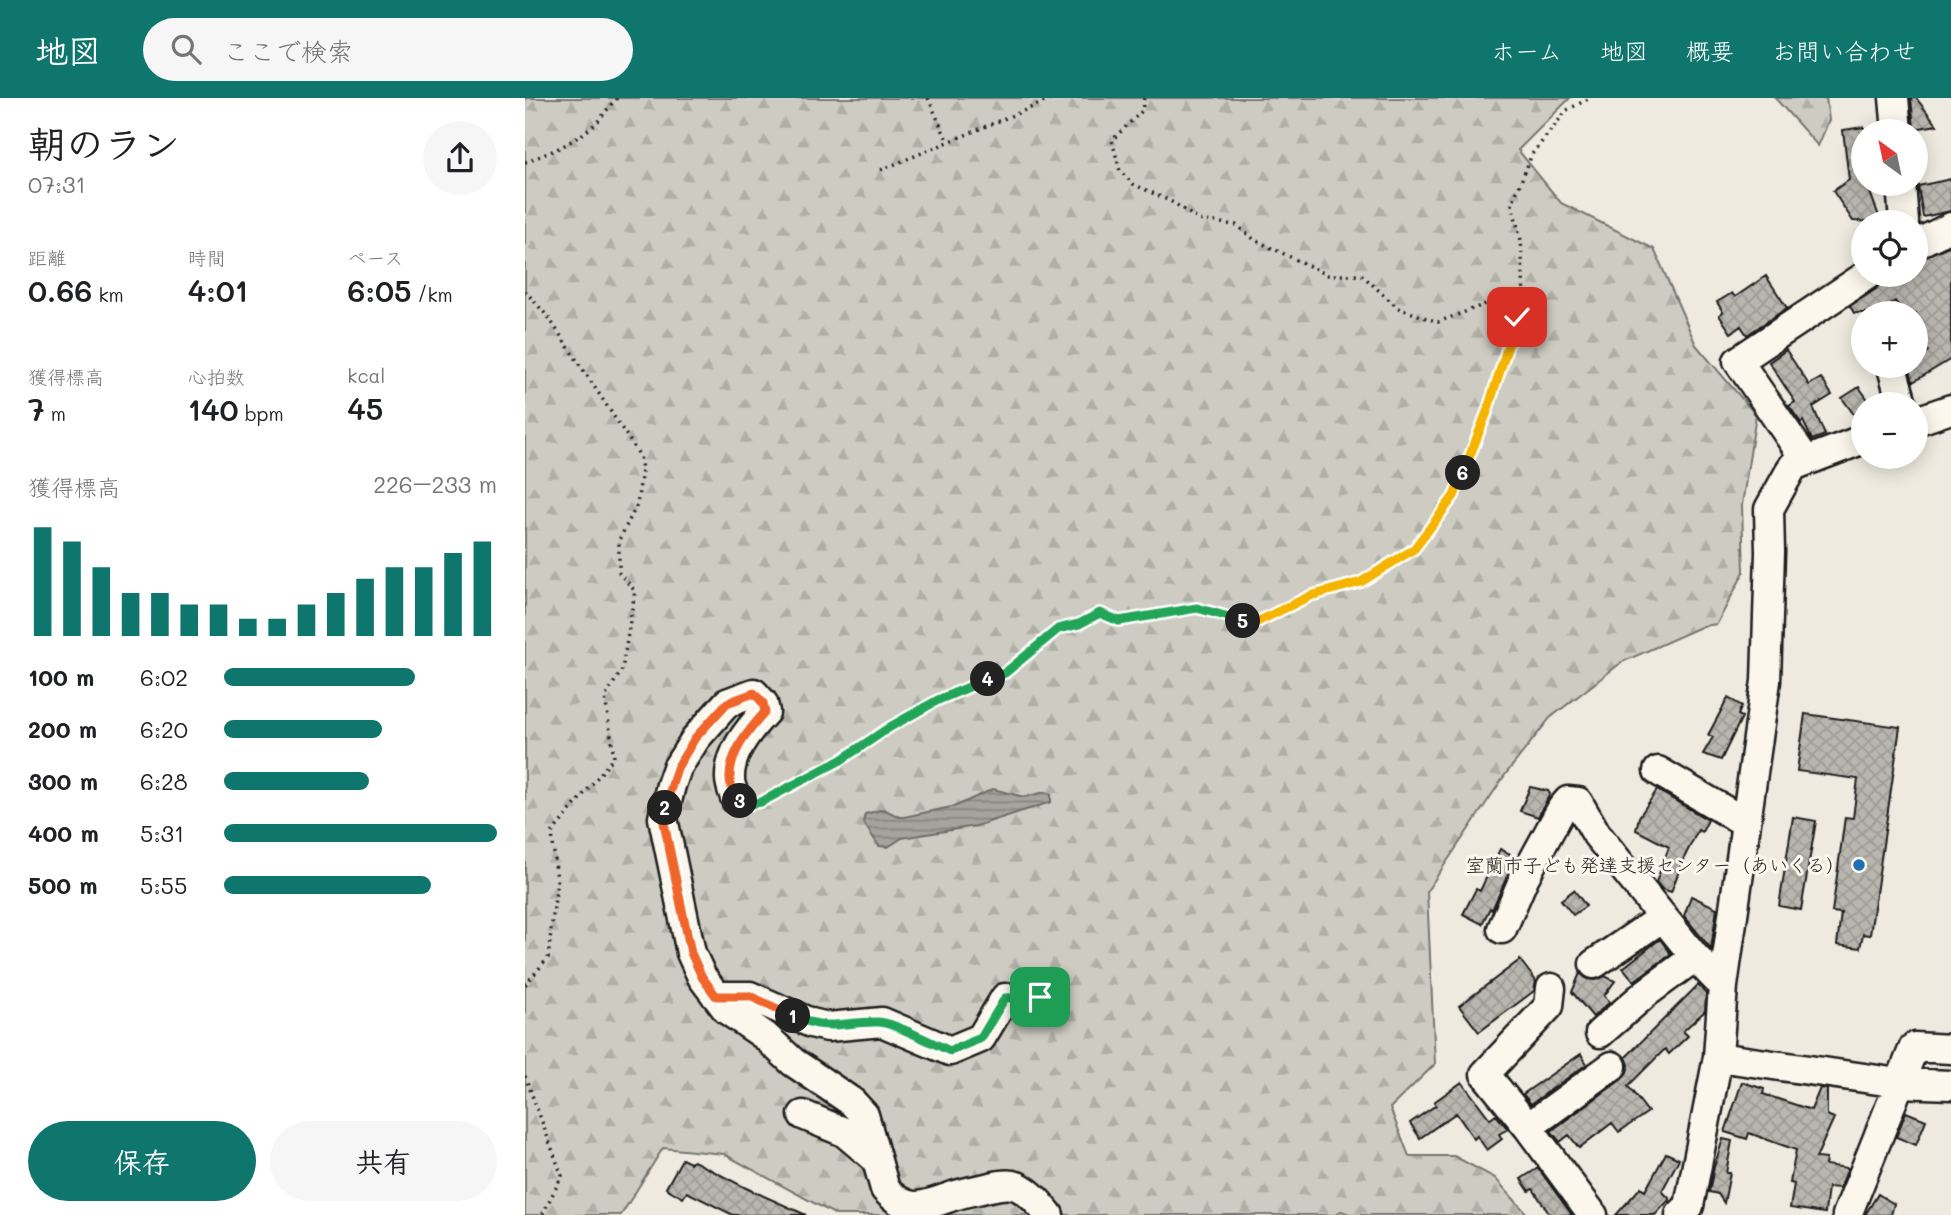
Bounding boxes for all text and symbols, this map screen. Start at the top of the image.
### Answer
search box [143,18,633,81]
text: 地図 [35,28,101,71]
icon: search [167,30,205,68]
text: ここで検索 [223,34,353,68]
text: ホーム [1491,35,1562,66]
text: 地図 [1600,35,1648,66]
text: 概要 [1686,35,1734,66]
text: お問い合わせ [1772,35,1916,66]
text: 朝のラン [28,118,180,168]
north arrow [1851,119,1929,196]
map controls [1851,119,1928,469]
button: share [423,121,497,195]
text: 07:31 [28,169,86,199]
button: locate [1851,210,1928,287]
text: 距離 [28,245,66,270]
text: 時間 [188,245,226,270]
text: ペース [347,245,403,270]
text: 0.66 [28,270,92,310]
text: 4:01 [188,270,248,310]
text: 6:05 [347,270,411,310]
text: km [92,282,124,307]
text: /km [411,282,453,307]
pin [1487,287,1547,347]
icon: check [1498,298,1536,336]
button: + [1851,301,1928,378]
text: kcal [347,363,385,388]
text: 獲得標高 [28,364,104,389]
text: 心拍数 [188,364,245,389]
text: 45 [347,388,383,428]
text: 7 [28,389,45,429]
text: 140 [188,389,239,429]
button: − [1851,392,1928,469]
text: m [45,401,66,426]
text: bpm [239,401,284,426]
pin: 6 [1445,456,1481,490]
text: 6 [1457,460,1468,485]
text: 226–233 m [373,469,497,499]
text: 獲得標高 [28,472,120,502]
pin: 5 [1225,603,1261,638]
text: 5 [1237,608,1248,633]
text: 100 m [28,662,94,692]
text: 6:02 [140,662,188,692]
pin: 4 [971,662,1005,696]
text: 4 [981,666,994,691]
text: 200 m [28,714,97,744]
text: 6:20 [140,714,188,744]
text: 300 m [28,766,98,796]
text: 6:28 [140,766,188,796]
pin: 3 [723,784,757,818]
text: 3 [734,788,745,813]
pin: 2 [647,790,683,826]
text: 2 [659,795,670,820]
text: 400 m [28,818,99,848]
text: 5:31 [140,818,184,848]
place label: 室蘭市子ども発達支援センター（あいくる） [1466,852,1845,877]
marker: 室蘭市子ども発達支援センター（あいくる） [1851,857,1867,873]
text: 500 m [28,870,98,900]
text: 5:55 [140,870,187,900]
pin [1010,967,1070,1027]
icon: arrive [1021,978,1059,1016]
pin: 1 [775,998,811,1034]
text: 1 [788,1003,797,1028]
button: 保存 [28,1121,256,1201]
button: 共有 [270,1121,497,1201]

